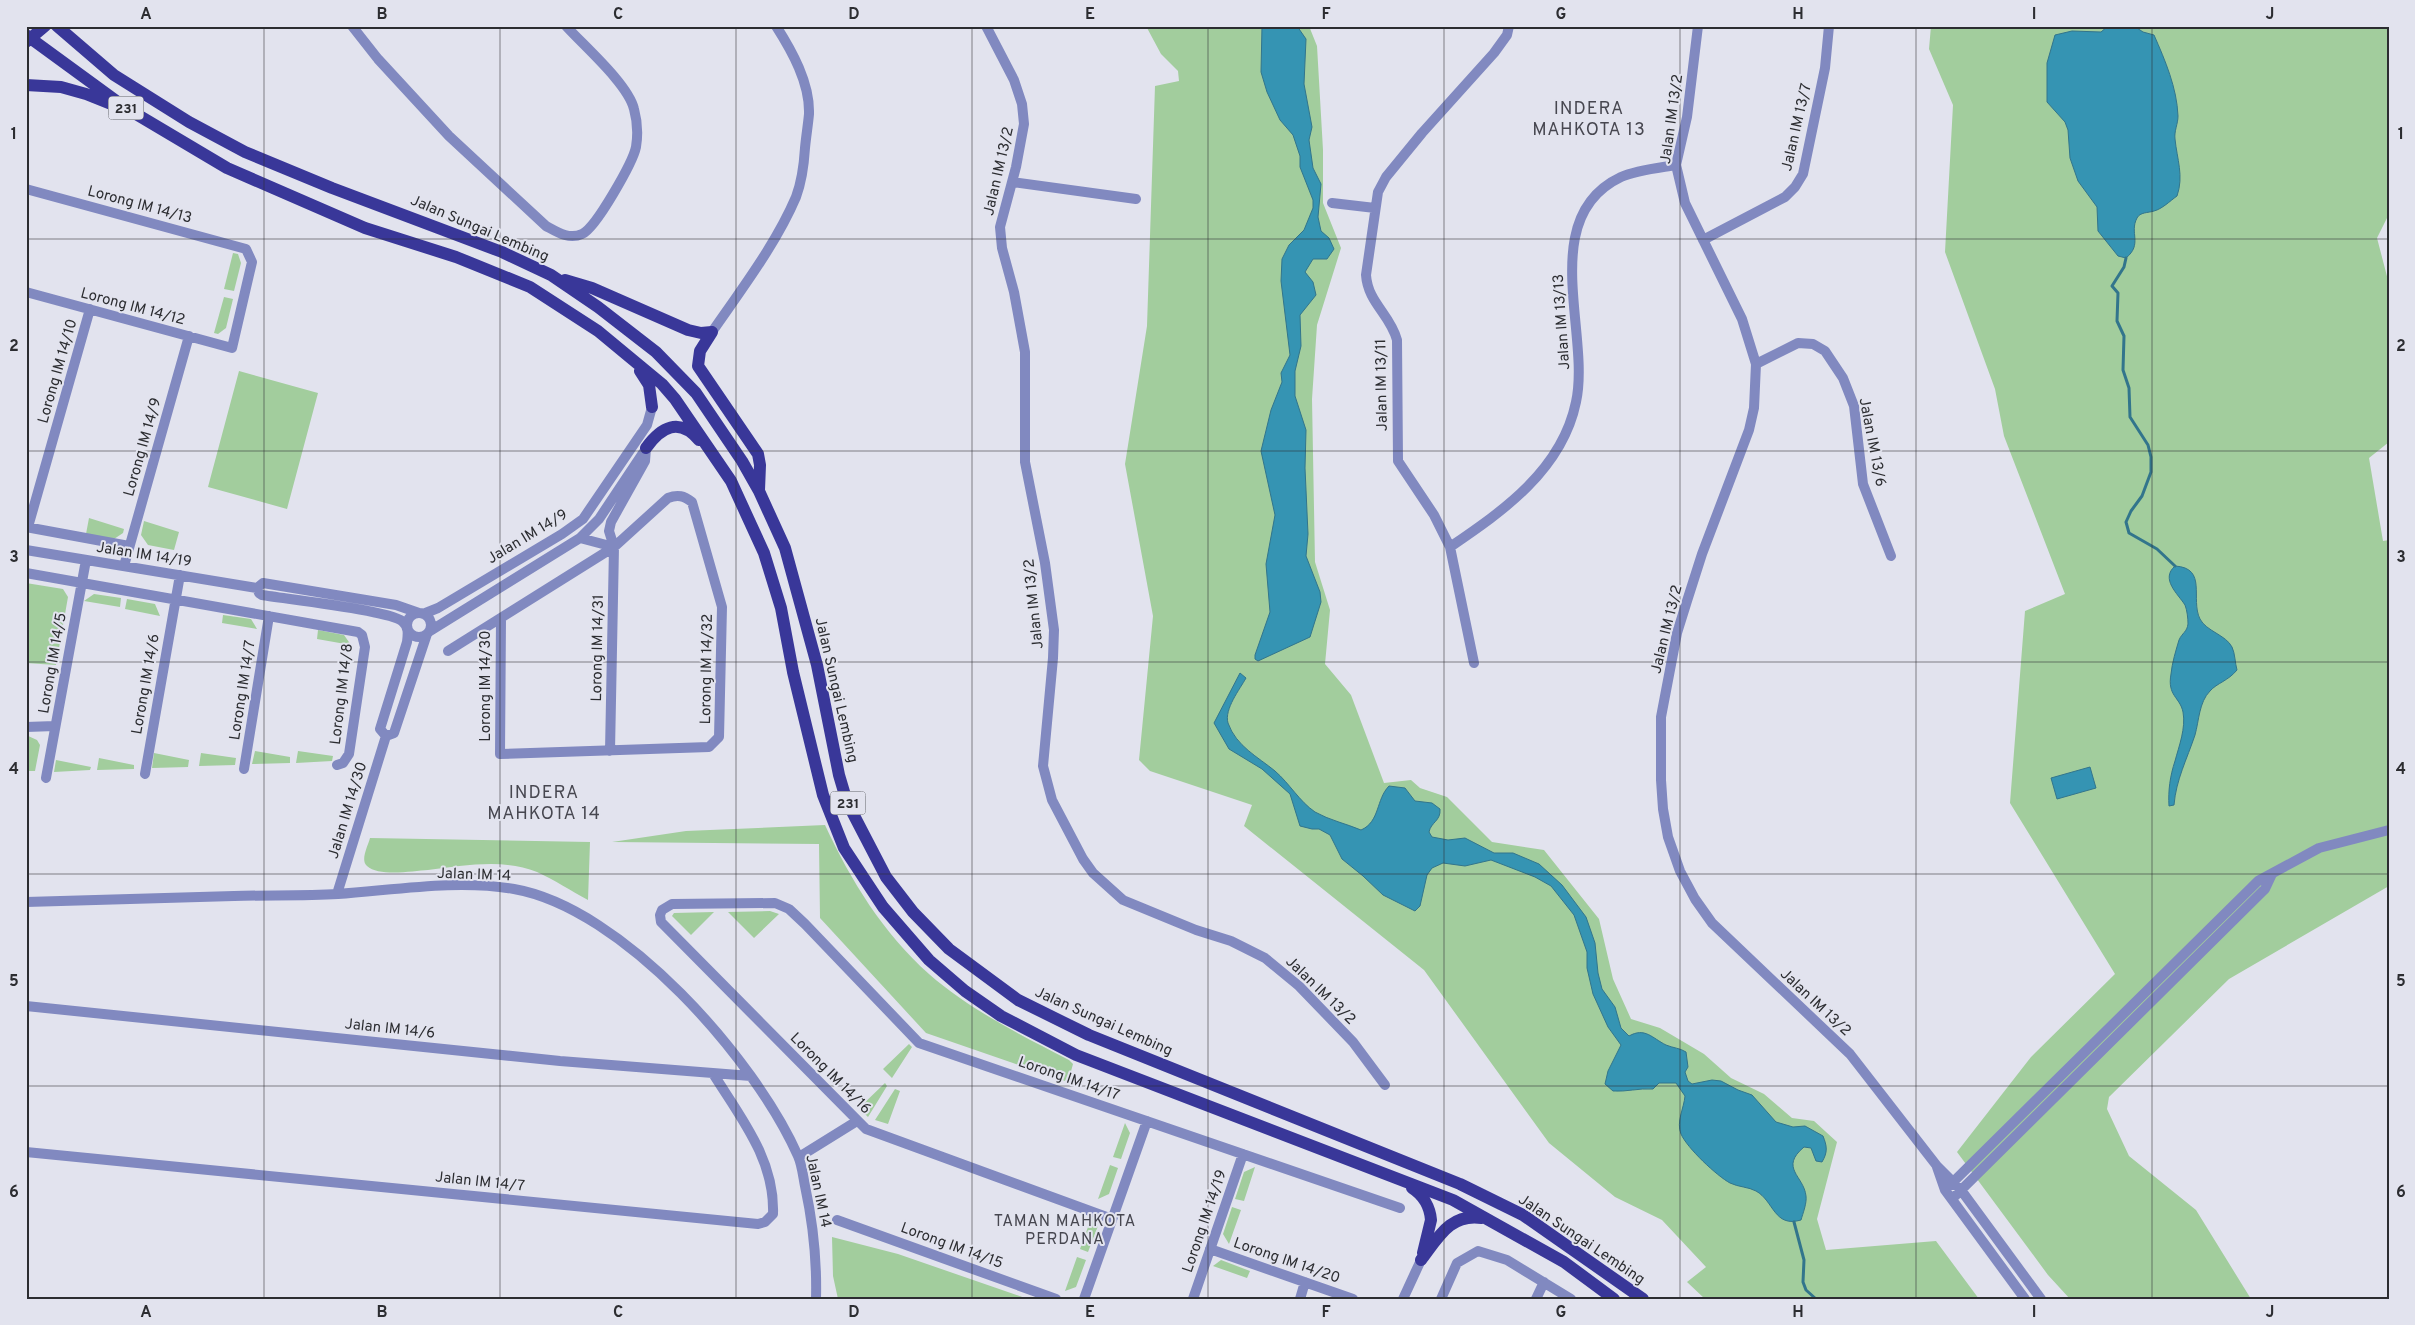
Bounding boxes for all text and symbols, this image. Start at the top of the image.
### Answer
text: A [140,5,152,25]
text: B [376,5,388,25]
text: C [613,5,623,25]
text: D [848,5,860,25]
text: E [1085,5,1095,25]
text: F [1321,5,1331,25]
text: G [1556,5,1566,25]
text: H [1792,5,1804,25]
text: I [2032,5,2036,25]
text: J [2266,5,2274,25]
street label: Jalan IM 13/2 [1657,73,1688,165]
street label: Jalan IM 13/7 [1778,81,1817,173]
road number: 231 [108,96,144,120]
district label: INDERA MAHKOTA 13 [1532,98,1646,142]
text: 1 [11,125,17,145]
street label: Jalan IM 13/2 [980,125,1019,218]
text: 1 [2398,125,2404,145]
street label: Lorong IM 14/13 [85,182,194,229]
street label: Jalan Sungai Lembing [407,192,552,267]
street label: Jalan IM 13/13 [1550,273,1575,370]
street label: Lorong IM 14/12 [78,284,187,331]
street label: Lorong IM 14/10 [34,317,82,426]
text: 2 [9,337,19,357]
text: 2 [2396,337,2406,357]
street label: Jalan IM 13/11 [1372,339,1393,431]
street label: Lorong IM 14/9 [120,396,167,499]
street label: Jalan IM 13/6 [1854,396,1889,488]
street label: Jalan IM 14/9 [484,506,572,569]
street label: Jalan IM 14/19 [95,539,193,572]
text: 3 [9,548,19,568]
text: 3 [2396,548,2406,568]
street label: Jalan IM 13/2 [1020,558,1049,650]
street label: Jalan IM 13/2 [1647,583,1688,676]
street label: Lorong IM 14/31 [588,594,609,702]
street label: Lorong IM 14/5 [35,611,72,715]
street label: Lorong IM 14/32 [697,614,718,725]
street label: Jalan Sungai Lembing [810,616,862,765]
street label: Lorong IM 14/30 [477,630,496,742]
street label: Lorong IM 14/6 [128,632,165,736]
street label: Lorong IM 14/7 [226,639,261,742]
street label: Lorong IM 14/8 [327,642,358,746]
text: 4 [9,760,19,780]
street label: Jalan IM 14/30 [325,760,372,861]
text: 4 [2396,760,2406,780]
district label: INDERA MAHKOTA 14 [487,782,601,826]
road number: 231 [830,791,866,814]
street label: Jalan IM 14 [436,865,511,886]
street label: Jalan IM 13/2 [1281,953,1359,1029]
street label: Jalan IM 13/2 [1775,965,1855,1041]
text: 5 [9,972,19,992]
text: 5 [2396,972,2406,992]
street label: Jalan Sungai Lembing [1032,983,1175,1061]
street label: Jalan IM 14/6 [344,1015,436,1044]
street label: Lorong IM 14/16 [785,1029,875,1119]
street label: Lorong IM 14/17 [1015,1053,1122,1106]
street label: Jalan IM 14 [801,1153,835,1230]
street label: Jalan IM 14/7 [434,1168,526,1197]
street label: Lorong IM 14/19 [1179,1168,1232,1275]
text: 6 [9,1183,19,1203]
text: 6 [2396,1183,2406,1203]
street label: Jalan Sungai Lembing [1514,1191,1648,1290]
district label: TAMAN MAHKOTA PERDANA [994,1212,1136,1250]
street label: Lorong IM 14/15 [898,1219,1005,1274]
street label: Lorong IM 14/20 [1231,1234,1342,1289]
text: A [140,1303,152,1323]
text: B [376,1303,388,1323]
text: C [613,1303,623,1323]
text: D [848,1303,860,1323]
text: E [1085,1303,1095,1323]
text: F [1321,1303,1331,1323]
text: G [1556,1303,1566,1323]
text: H [1792,1303,1804,1323]
text: I [2032,1303,2036,1323]
text: J [2266,1303,2274,1323]

